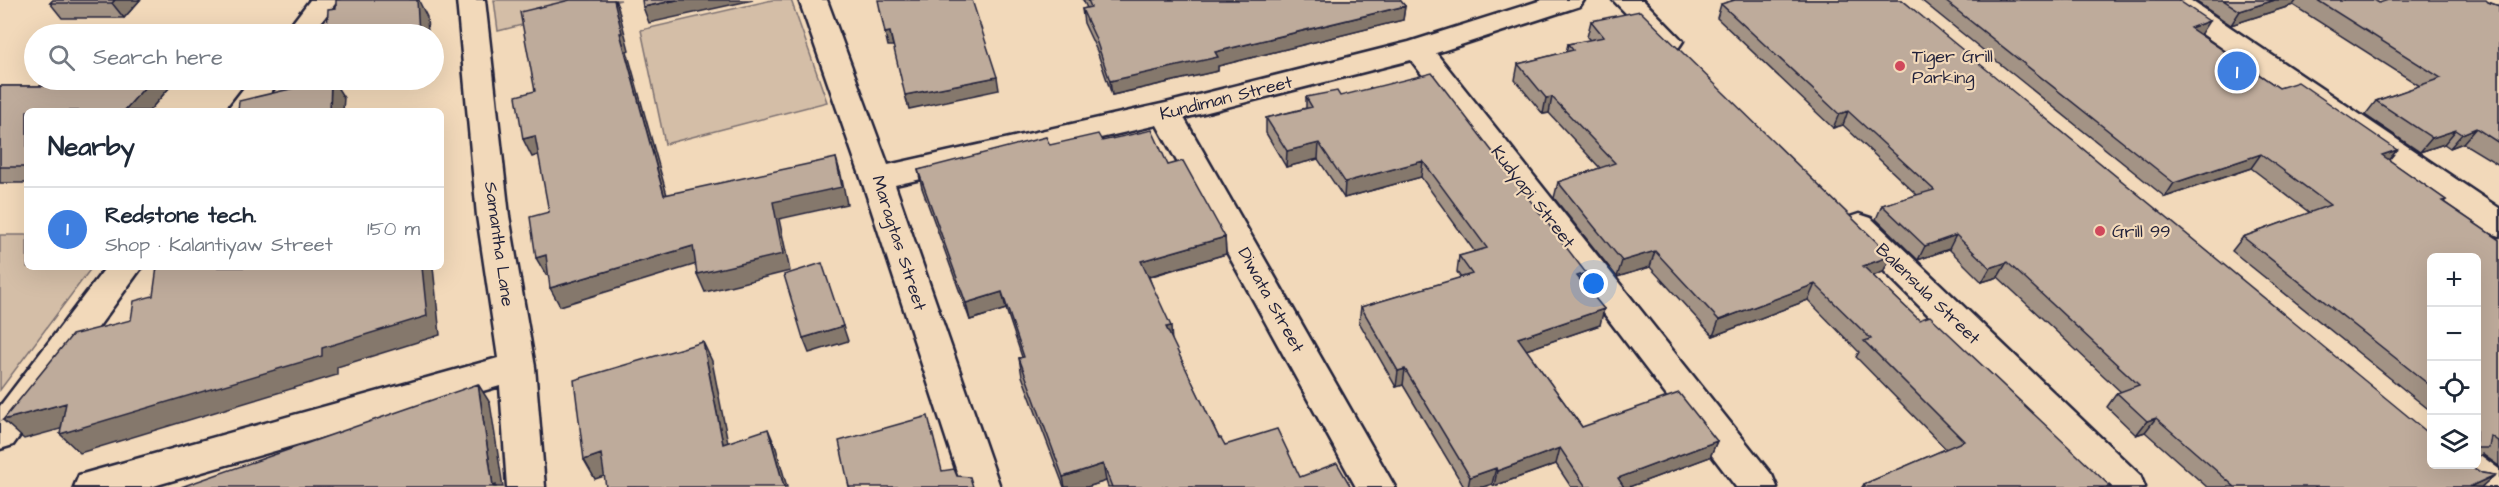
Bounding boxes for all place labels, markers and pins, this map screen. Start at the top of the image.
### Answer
place label: Tiger Grill Parking [1912,44,1993,91]
pin: 1 [2218,48,2256,94]
marker: Tiger Grill Parking [1893,59,1907,73]
place label: Grill 99 [2112,219,2170,244]
marker: Grill 99 [2093,224,2107,238]

